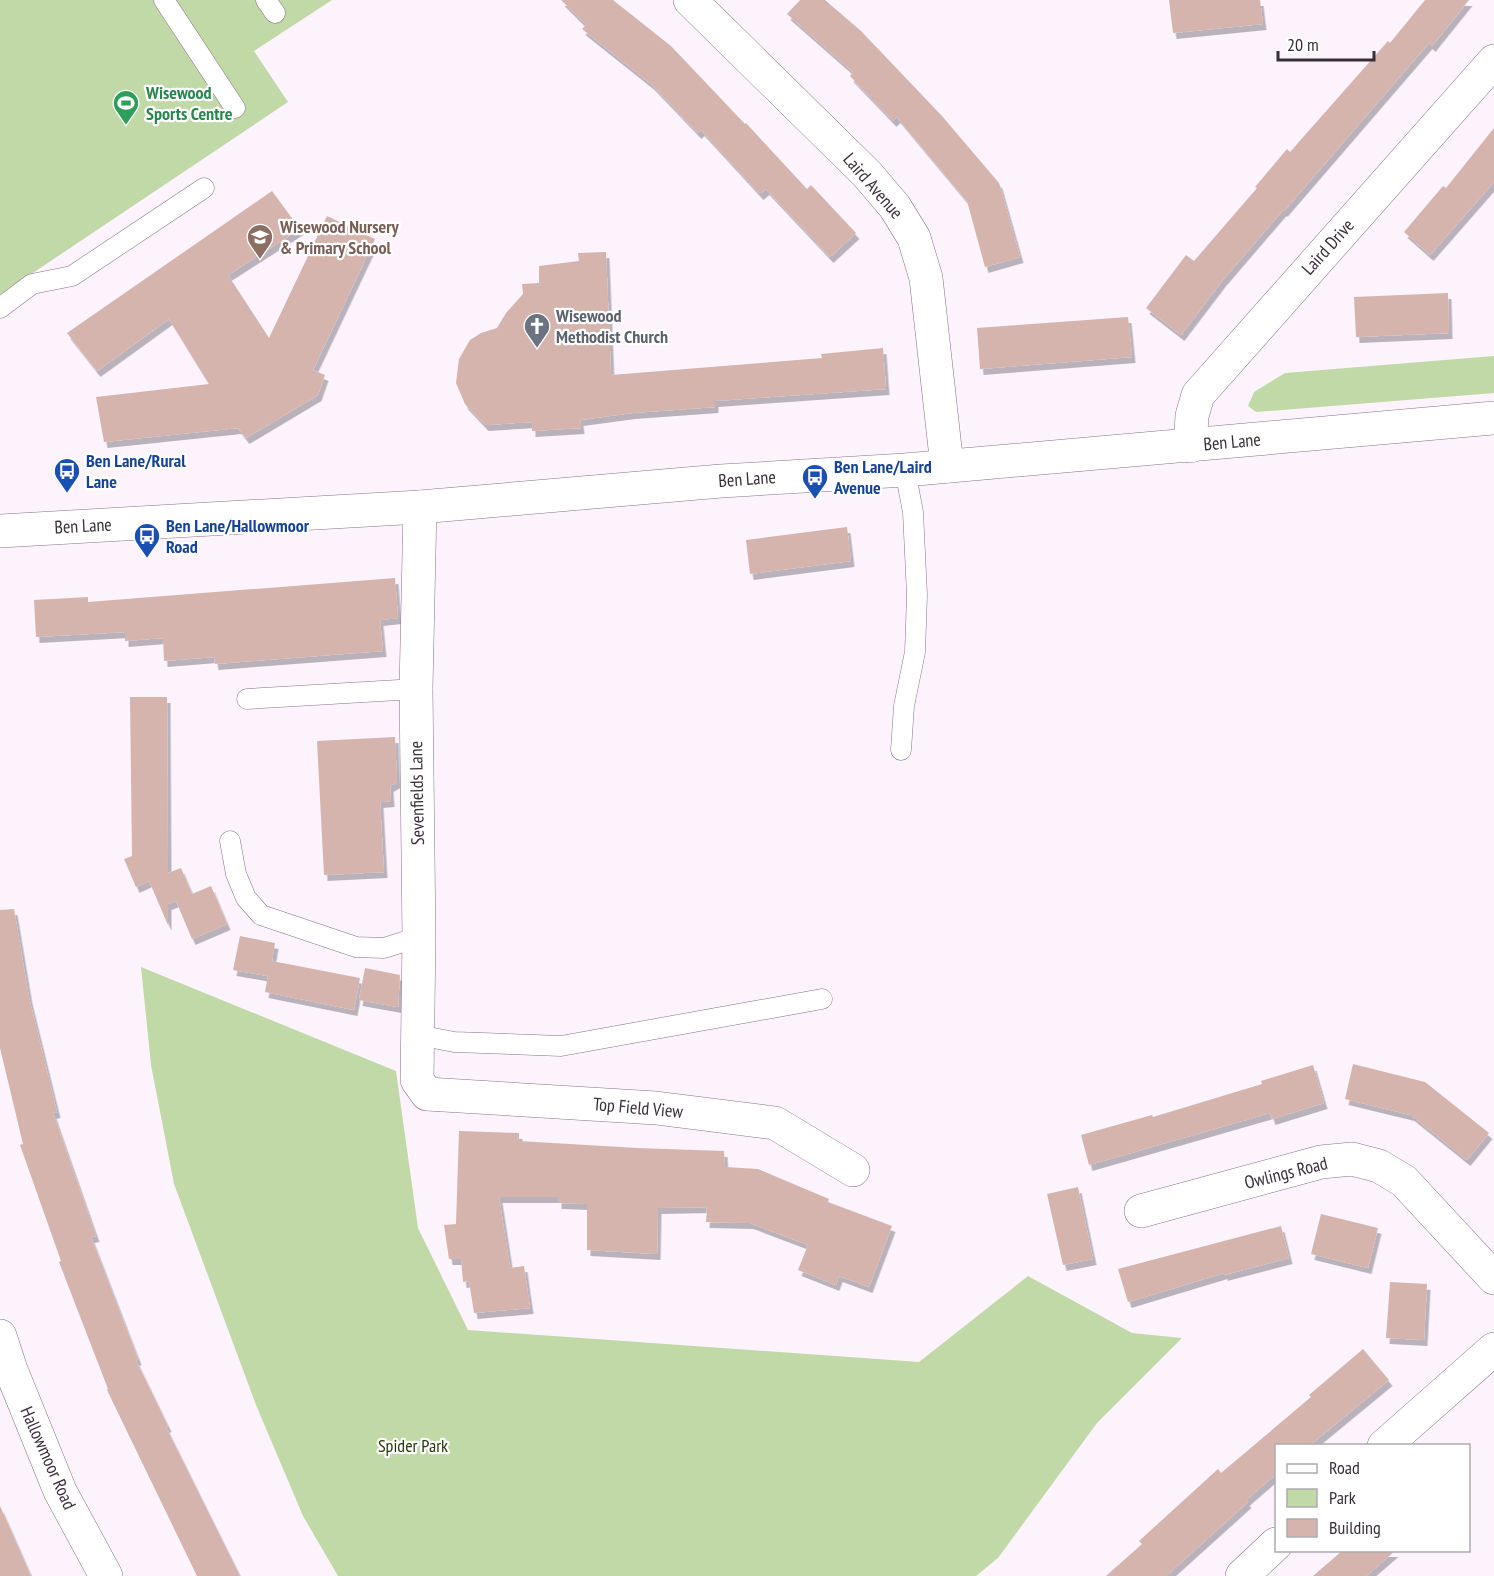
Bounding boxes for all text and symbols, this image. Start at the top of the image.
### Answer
scale bar [1278,24,1374,62]
text: 20 m [1287,33,1319,56]
place label: Wisewood Sports Centre [145,81,233,125]
sports icon: Wisewood Sports Centre [111,88,141,126]
street label: Laird Avenue [838,148,908,223]
street label: Laird Drive [1296,214,1359,279]
place label: Wisewood Nursery & Primary School [279,215,400,259]
school or university icon: Wisewood Nursery & Primary School [245,222,275,260]
place label: Wisewood Methodist Church [555,304,668,348]
church icon: Wisewood Methodist Church [522,311,552,349]
street label: Ben Lane [1202,428,1262,455]
place label: Ben Lane/Rural Lane [86,449,186,493]
place label: Ben Lane/Laird Avenue [833,455,932,499]
bus stop icon: Ben Lane/Rural Lane [52,456,82,494]
bus stop icon: Ben Lane/Laird Avenue [800,462,830,500]
street label: Ben Lane [718,465,776,492]
street label: Ben Lane [54,513,112,538]
place label: Ben Lane/Hallowmoor Road [166,514,310,558]
bus stop icon: Ben Lane/Hallowmoor Road [132,521,162,559]
street label: Sevenfields Lane [404,741,429,845]
street label: Top Field View [592,1092,684,1123]
street label: Owlings Road [1242,1151,1330,1194]
street label: Hallowmoor Road [16,1403,81,1513]
park label: Spider Park [378,1434,448,1457]
legend [1275,1444,1470,1552]
text: Road [1329,1456,1360,1479]
text: Park [1329,1486,1356,1509]
text: Building [1329,1516,1381,1539]

